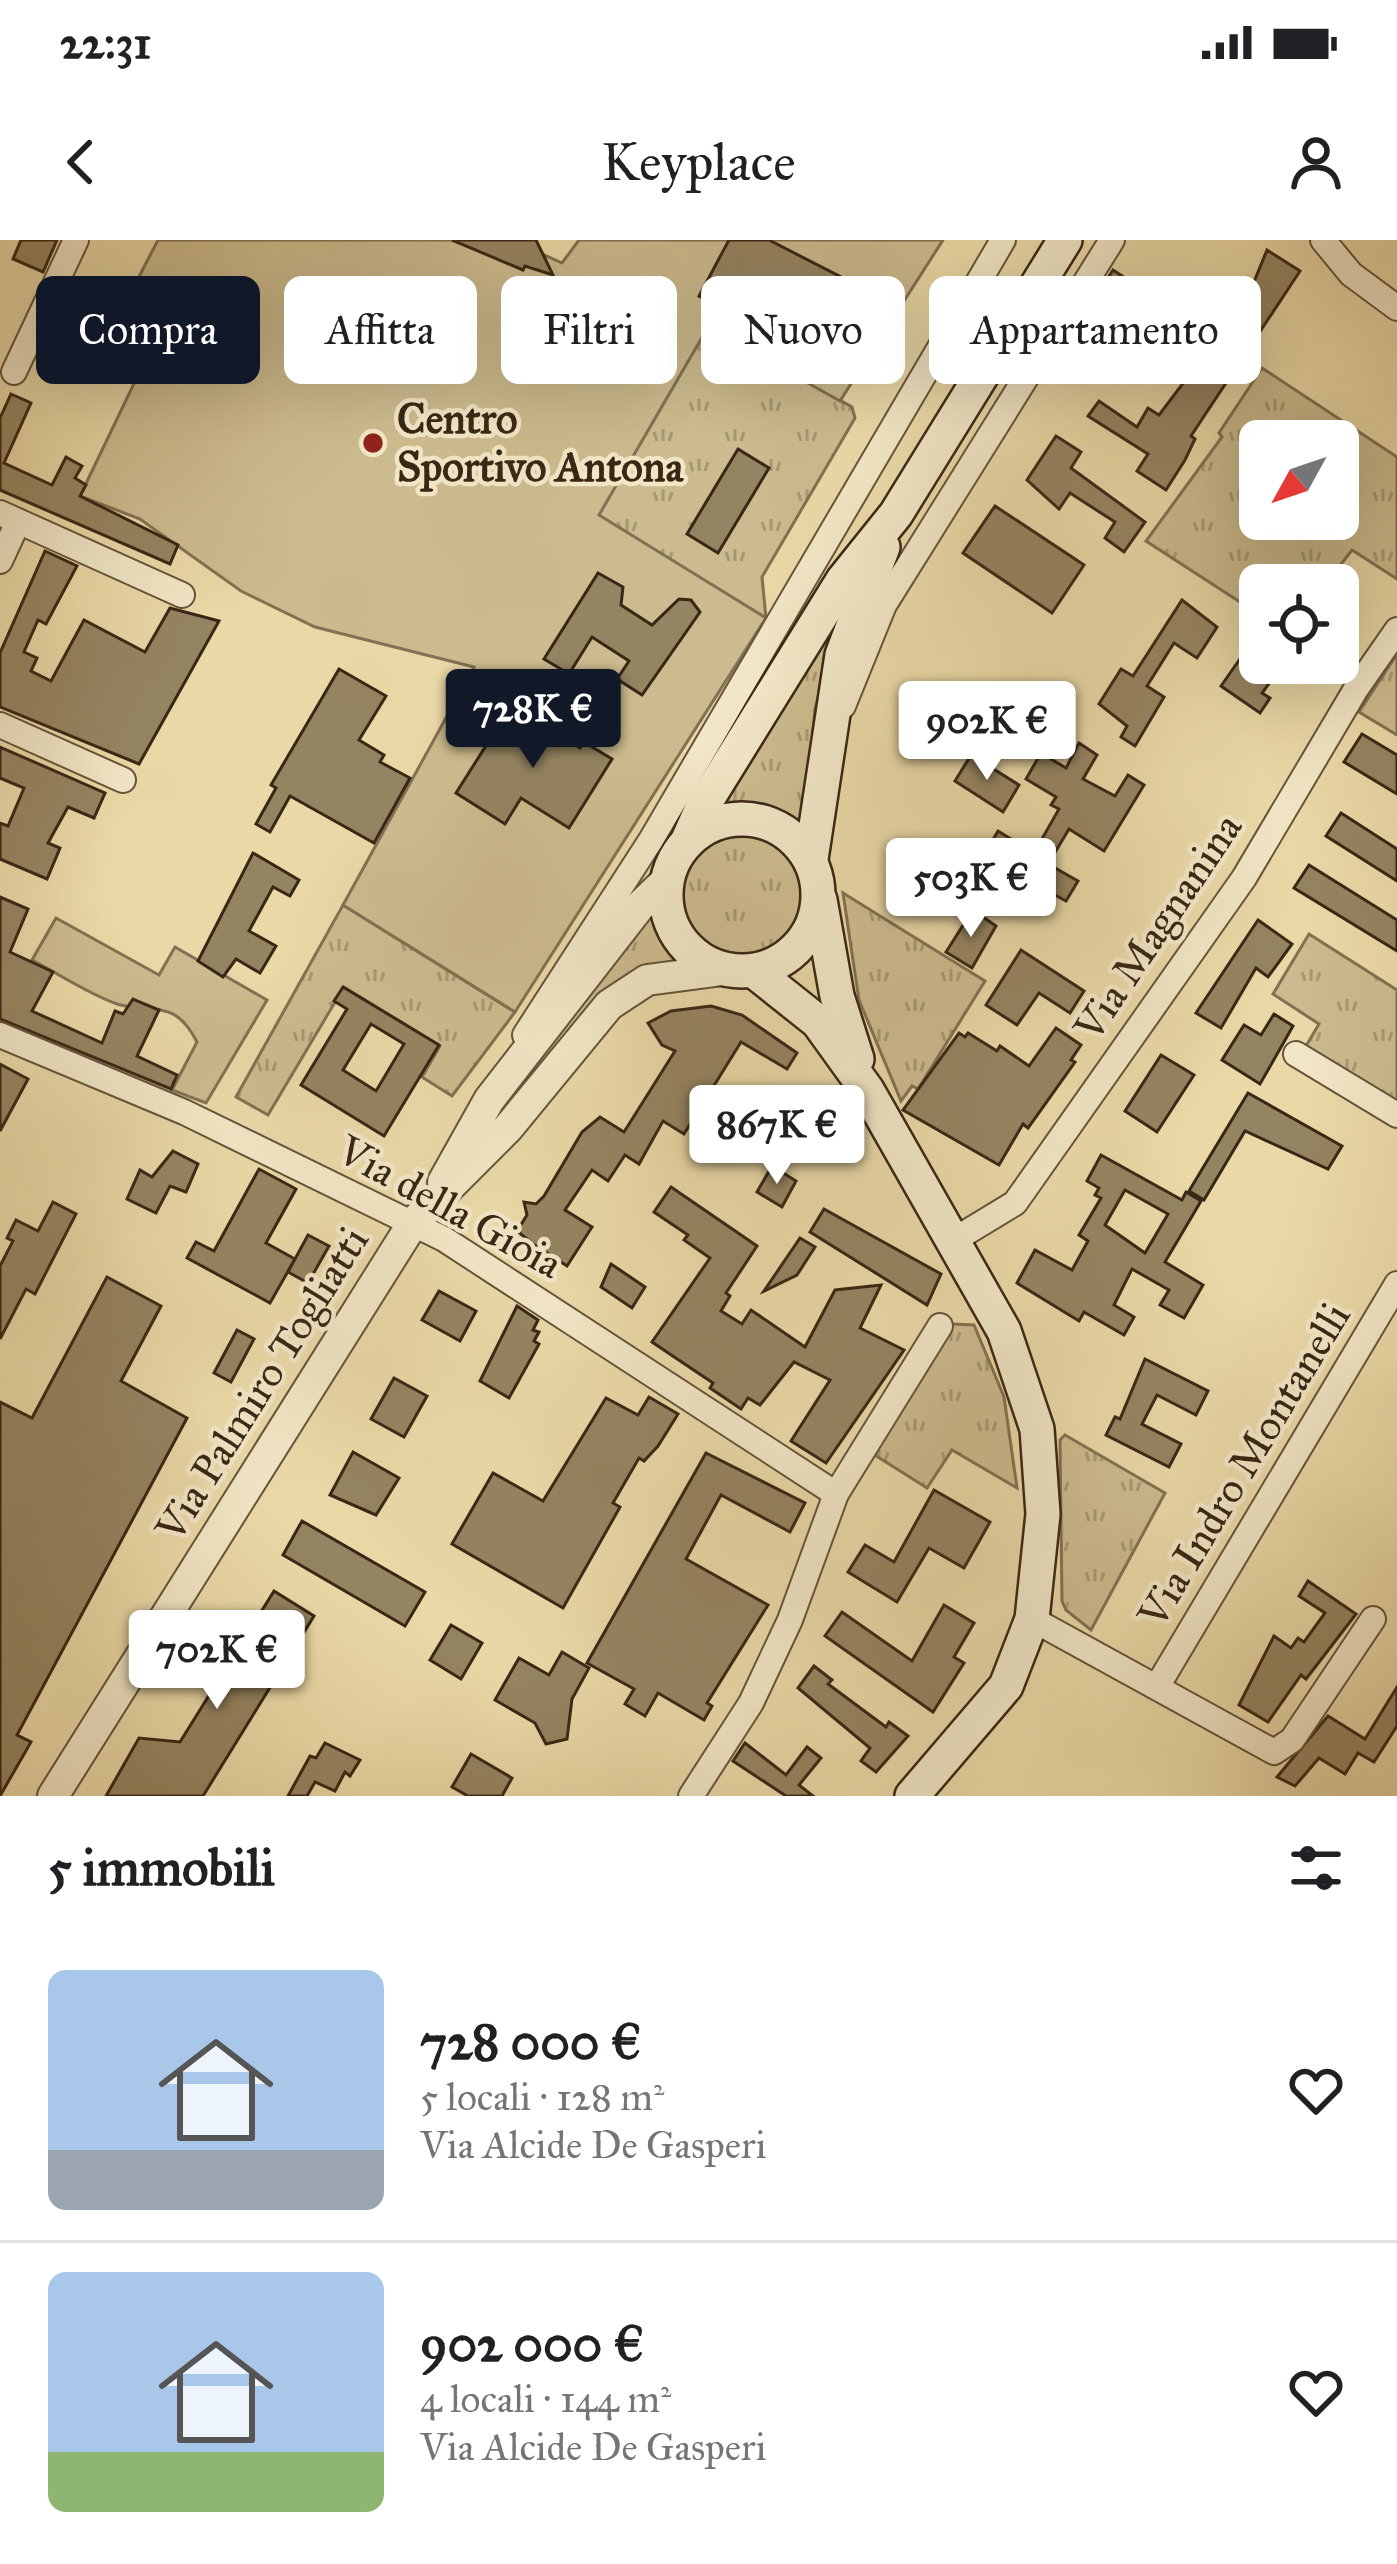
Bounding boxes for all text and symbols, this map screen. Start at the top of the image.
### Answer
text: 22:31 [60,15,151,70]
icon: back [48,129,114,195]
text: Keyplace [601,129,796,195]
icon: person [1283,129,1349,195]
chip: Compra [36,276,260,384]
chip: Affitta [284,276,477,384]
chip: Filtri [501,276,677,384]
chip: Nuovo [701,276,905,384]
chip: Appartamento [929,276,1261,384]
place label: Centro Sportivo Antona [397,393,684,493]
north arrow [1239,420,1359,540]
map controls [1239,420,1359,684]
marker: Centro Sportivo Antona [360,430,386,456]
button: locate [1239,564,1359,684]
pin: 728K € [435,669,631,771]
pin: 902K € [889,681,1085,783]
text: 728K € [473,684,593,732]
text: 902K € [926,696,1048,744]
street label: Via Magnanina [1062,803,1253,1052]
pin: 503K € [873,838,1069,940]
text: 503K € [913,853,1029,901]
pin: 867K € [679,1085,875,1187]
text: 867K € [716,1100,838,1148]
street label: Via della Gioia [328,1124,571,1290]
street label: Via Palmiro Togliatti [144,1217,380,1552]
street label: Via Indro Montanelli [1126,1293,1361,1638]
pin: 702K € [119,1610,315,1712]
text: 702K € [156,1625,278,1673]
icon: filters [1283,1835,1349,1901]
text: 5 immobili [48,1837,275,1899]
text: 728 000 € [420,2011,641,2073]
icon: home [144,2018,288,2162]
icon: heart [1283,2057,1349,2123]
text: 5 locali · 128 m² [420,2073,664,2121]
text: Via Alcide De Gasperi [420,2121,766,2169]
text: 902 000 € [420,2313,644,2375]
icon: home [144,2320,288,2464]
icon: heart [1283,2359,1349,2425]
text: 4 locali · 144 m² [420,2375,671,2423]
text: Via Alcide De Gasperi [420,2423,766,2471]

